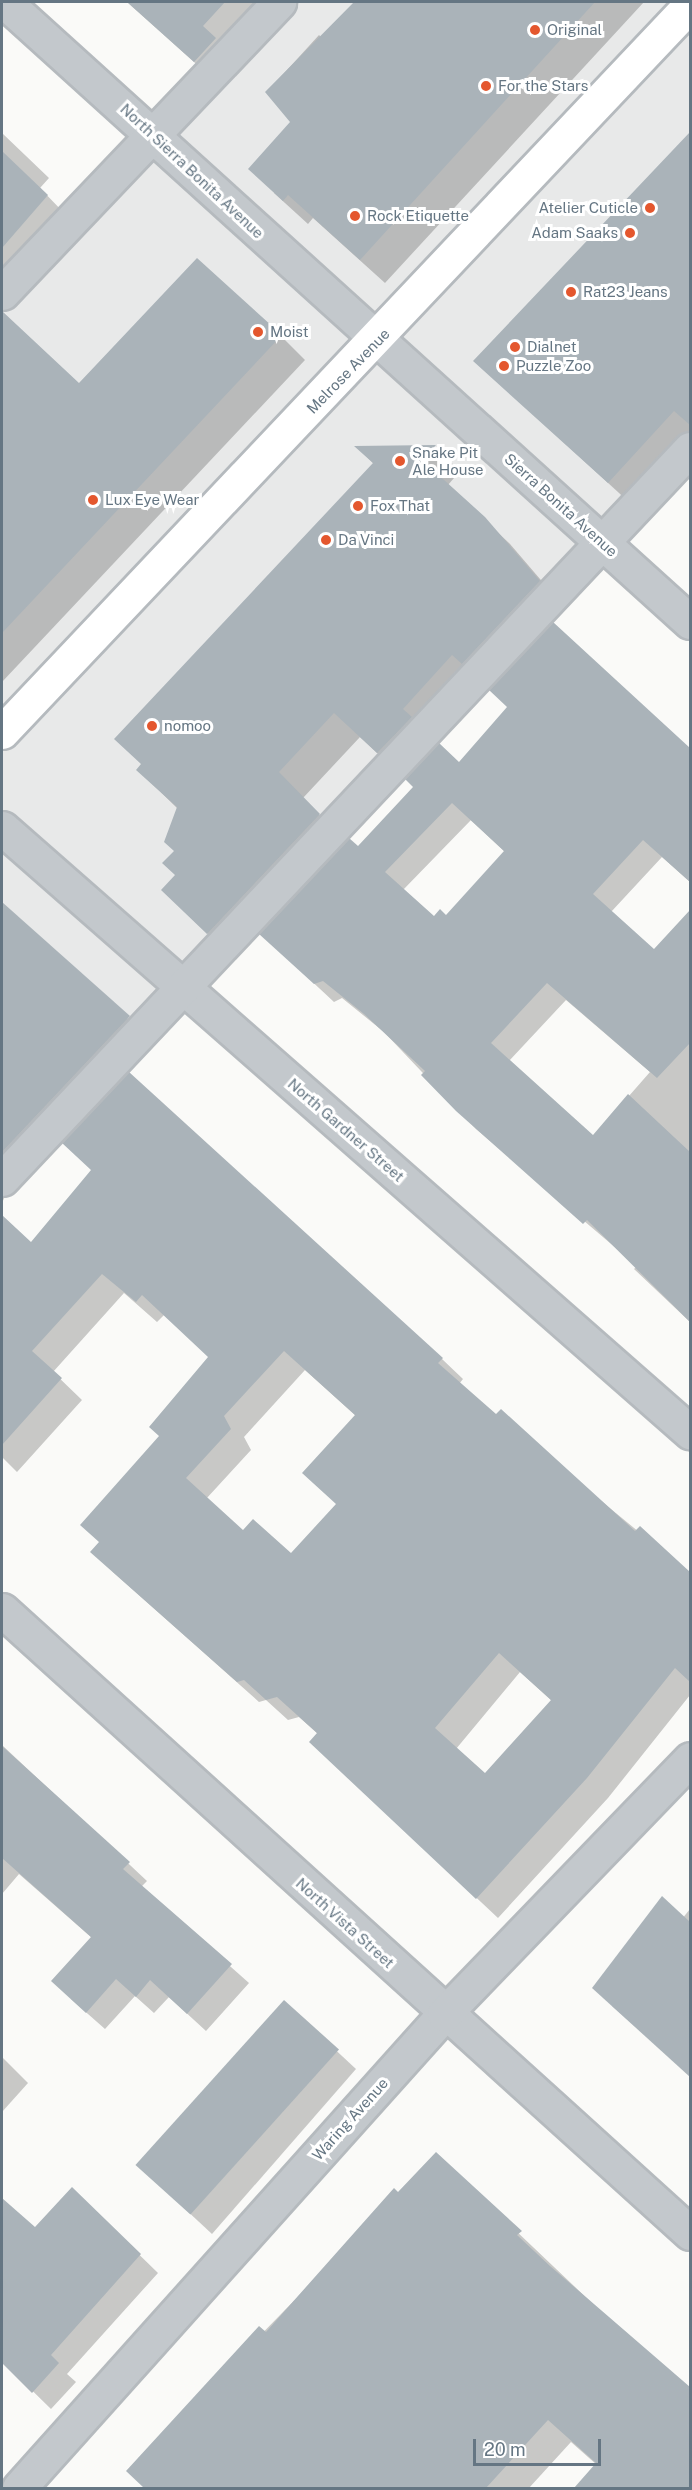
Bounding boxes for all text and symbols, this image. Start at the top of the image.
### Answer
place label: Original [547,21,602,39]
marker: Original [528,23,542,37]
place label: For the Stars [498,77,589,95]
marker: For the Stars [479,79,493,93]
street label: North Sierra Bonita Avenue [117,100,267,242]
place label: Atelier Cuticle [539,199,638,217]
marker: Atelier Cuticle [643,201,657,215]
place label: Rock Etiquette [367,207,469,225]
marker: Rock Etiquette [348,209,362,223]
place label: Adam Saaks [531,224,618,242]
marker: Adam Saaks [623,226,637,240]
place label: Rat23 Jeans [583,283,668,301]
marker: Rat23 Jeans [564,285,578,299]
place label: Moist [270,323,309,341]
marker: Moist [251,325,265,339]
street label: Melrose Avenue [303,325,393,417]
place label: Dialnet [527,338,577,356]
marker: Dialnet [508,340,522,354]
place label: Puzzle Zoo [516,357,591,375]
marker: Puzzle Zoo [497,359,511,373]
place label: Snake Pit Ale House [412,443,484,478]
street label: Sierra Bonita Avenue [501,450,621,560]
marker: Snake Pit Ale House [393,454,407,468]
place label: Lux Eye Wear [105,491,200,509]
marker: Lux Eye Wear [86,493,100,507]
place label: Fox That [370,497,430,515]
marker: Fox That [351,499,365,513]
place label: Da Vinci [338,531,395,549]
marker: Da Vinci [319,533,333,547]
place label: nomoo [164,717,211,735]
marker: nomoo [145,719,159,733]
street label: North Gardner Street [284,1075,408,1185]
street label: North Vista Street [292,1874,398,1972]
street label: Waring Avenue [308,2074,392,2164]
scale bar [476,2427,604,2465]
text: 20 m [484,2439,526,2460]

